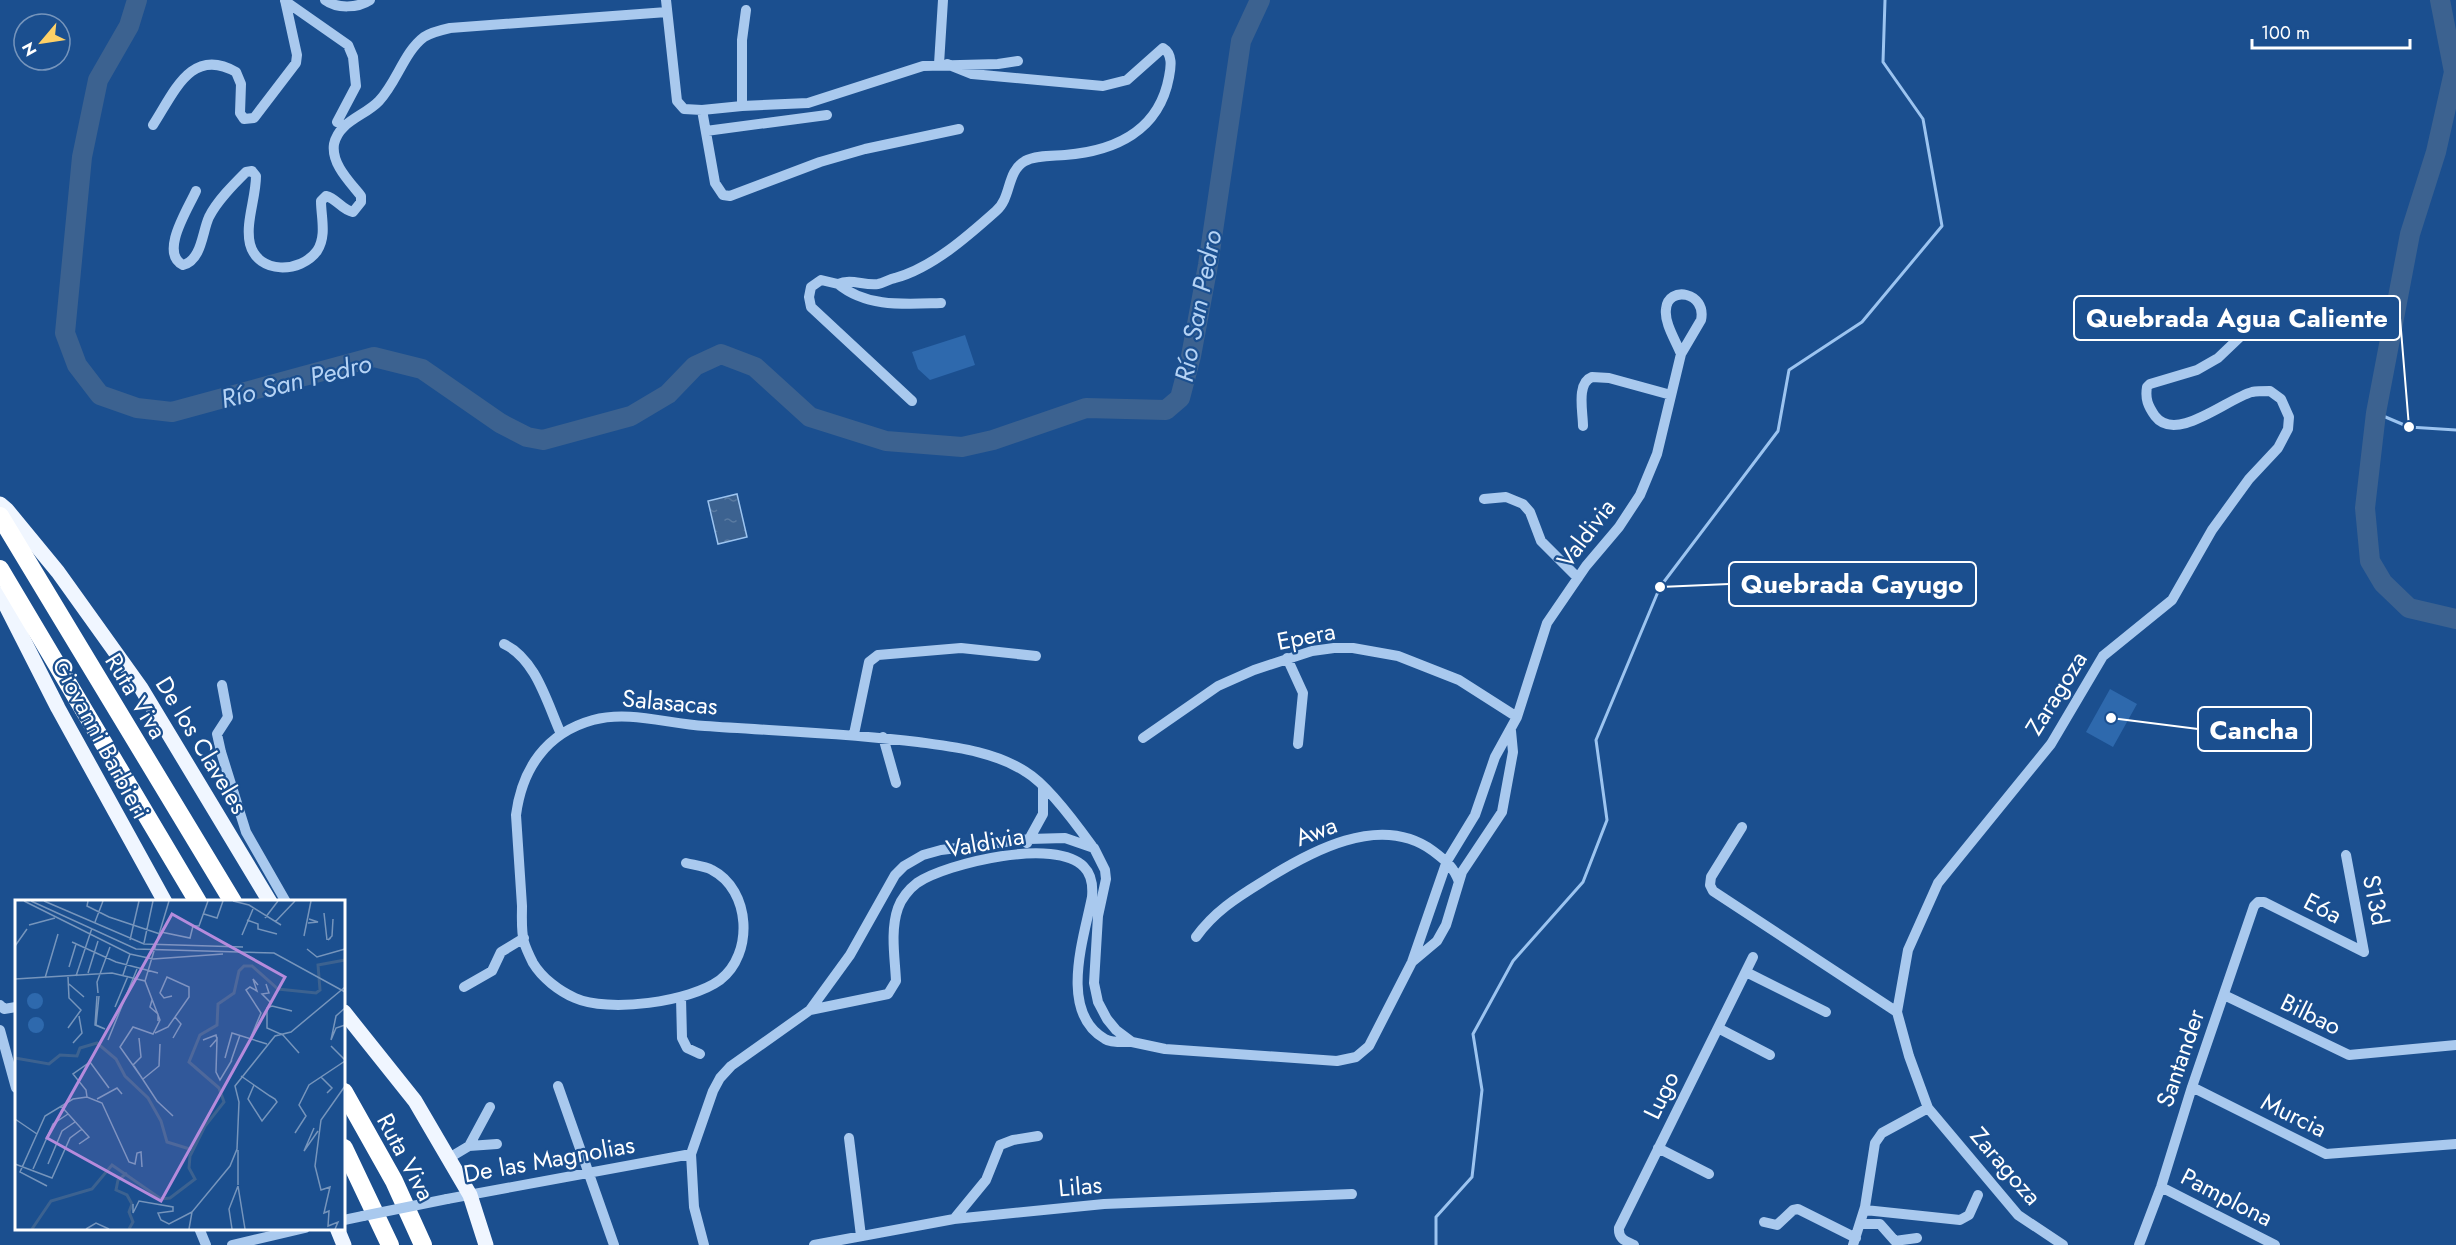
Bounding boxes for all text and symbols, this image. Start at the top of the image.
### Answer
north arrow [12,12,72,72]
scale bar [2252,12,2410,50]
text: 100 m [2261,20,2310,46]
text: N [16,38,42,60]
water label: Río San Pedro [1165,227,1231,385]
callout: Quebrada Agua Caliente [2074,296,2400,340]
text: Quebrada Agua Caliente [2086,299,2388,337]
water label: Río San Pedro [217,344,376,418]
street label: Valdivia [1548,491,1624,575]
callout: Quebrada Cayugo [1729,562,1976,606]
text: Quebrada Cayugo [1741,565,1963,603]
street label: Epera [1274,613,1338,659]
street label: Zaragoza [2016,644,2096,742]
street label: Ruta Viva [97,646,175,746]
street label: Giovanni Barbieri [44,651,158,825]
street label: De los Claveles [147,670,257,820]
street label: Salasacas [621,680,719,724]
callout: Cancha [2198,707,2311,751]
text: Cancha [2210,711,2298,749]
street label: Awa [1290,807,1342,855]
street label: Valdivia [943,818,1027,866]
street label: S13d [2354,872,2398,928]
street label: E6a [2298,884,2348,932]
inset map [15,900,345,1230]
street label: Bilbao [2275,984,2347,1044]
street label: Santander [2147,1004,2213,1112]
street label: Lugo [1634,1065,1688,1125]
street label: Murcia [2255,1084,2333,1146]
street label: Ruta Viva [368,1107,444,1207]
street label: Zaragoza [1962,1119,2050,1213]
street label: De las Magnolias [461,1127,637,1191]
street label: Pamplona [2175,1159,2279,1235]
street label: Lilas [1057,1167,1103,1205]

